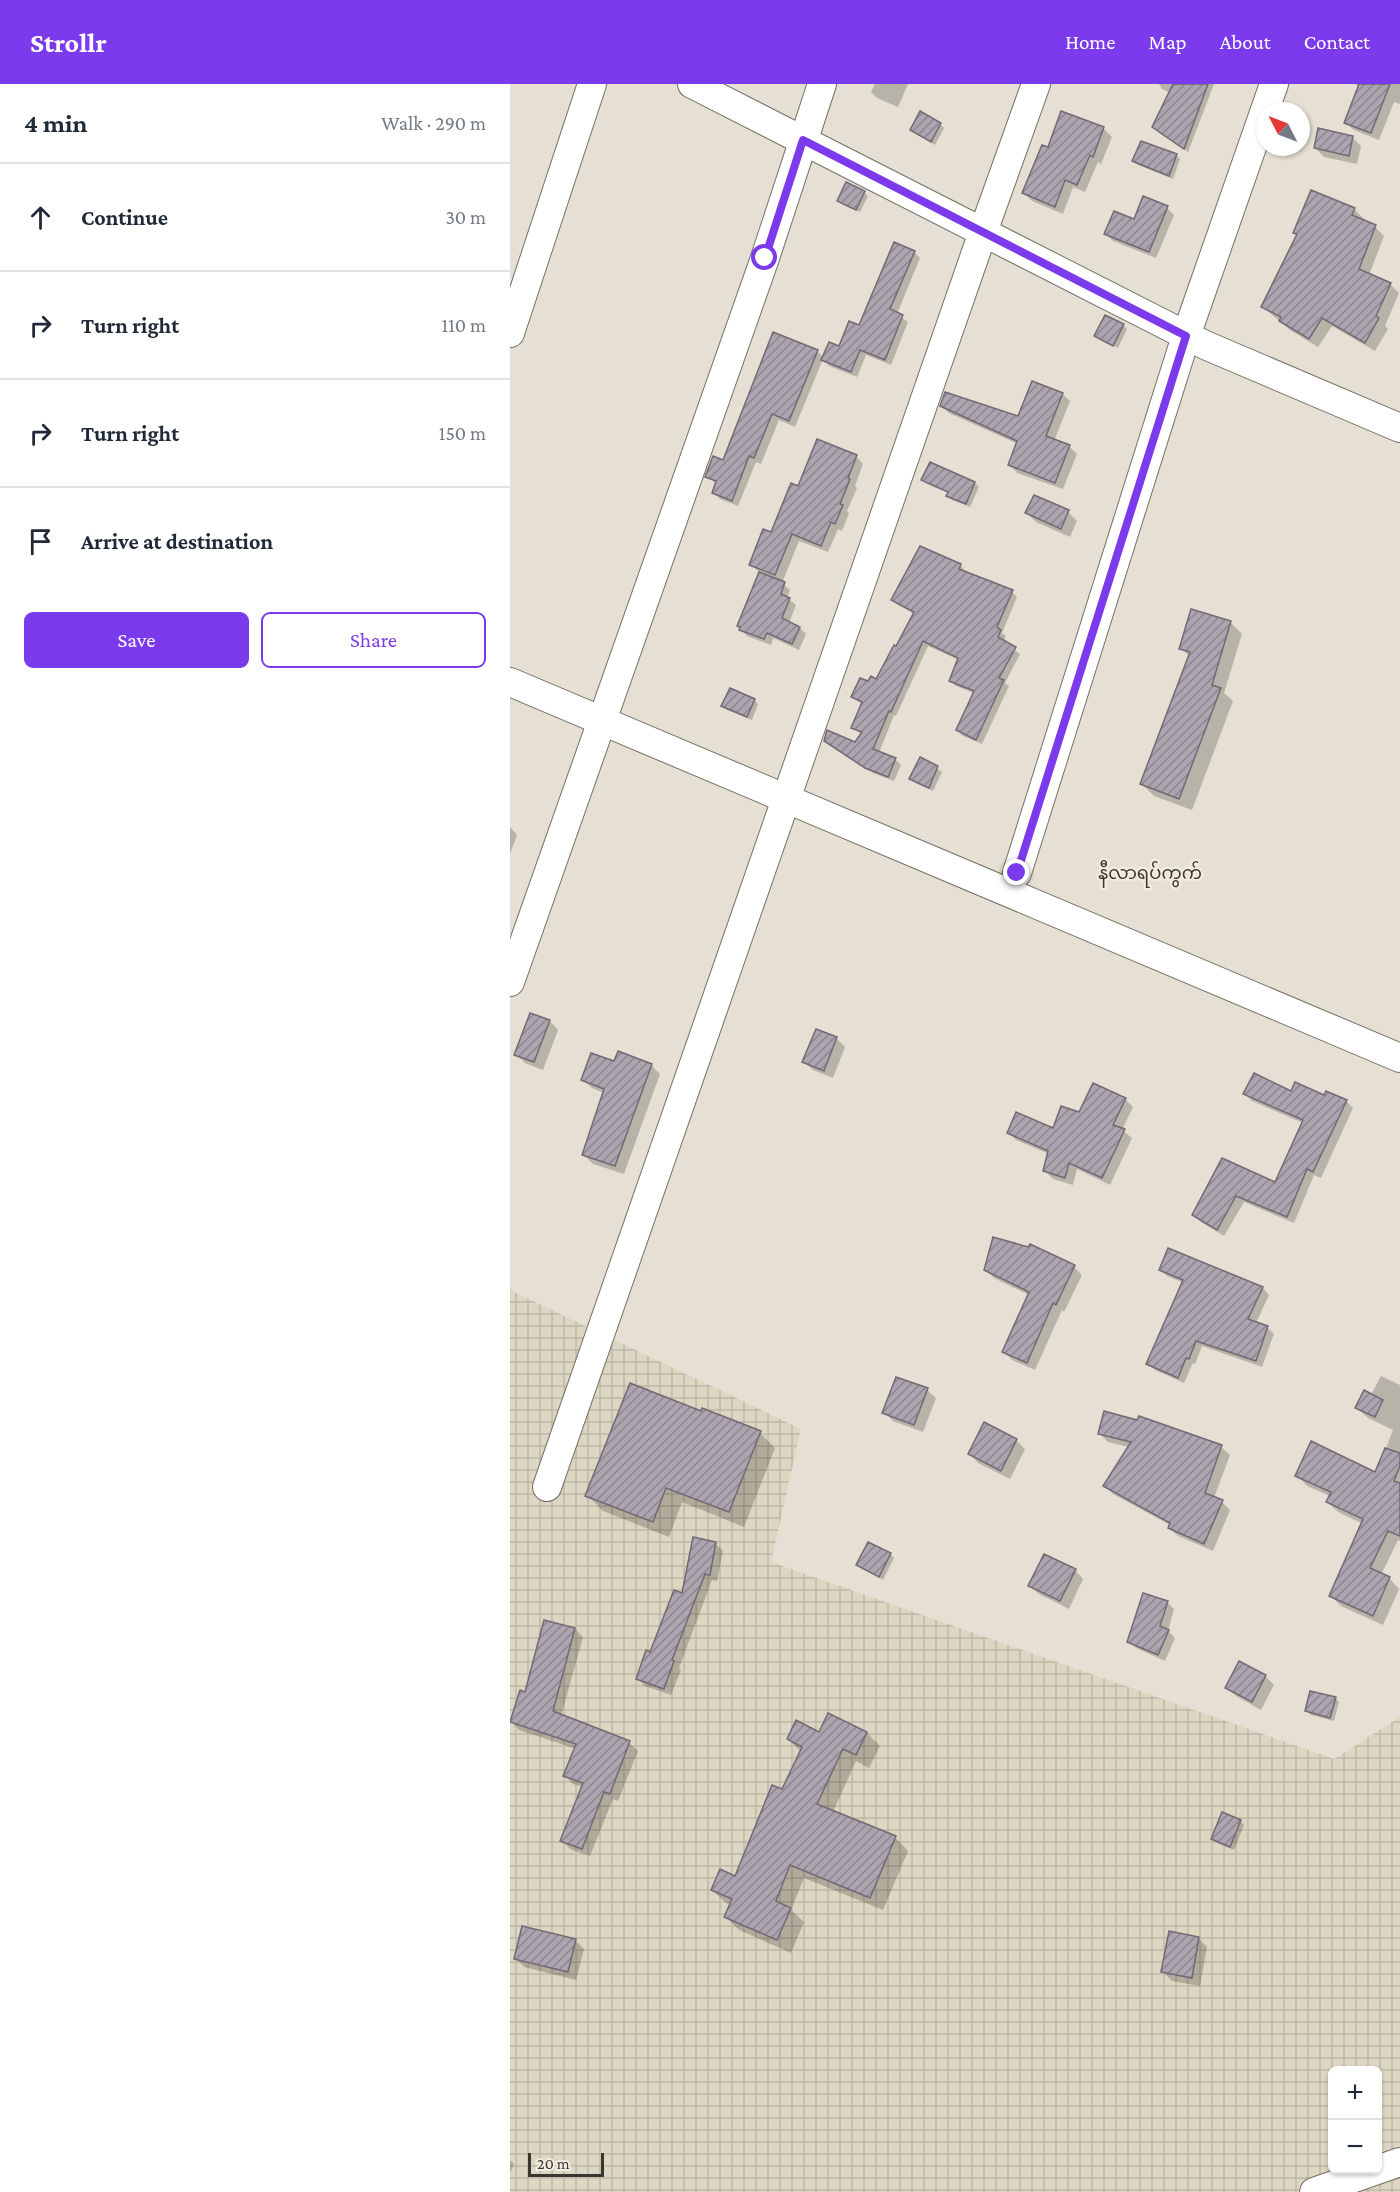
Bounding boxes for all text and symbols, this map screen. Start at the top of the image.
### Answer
text: Strollr [30,27,107,58]
text: Home [1065,30,1115,54]
text: Map [1148,30,1187,54]
text: About [1220,30,1271,54]
text: Contact [1304,30,1370,54]
north arrow [1256,102,1310,156]
text: 4 min [24,109,88,138]
text: Walk · 290 m [381,112,486,134]
icon: ahead [24,201,57,234]
text: Continue [81,205,168,230]
text: 30 m [445,206,486,228]
route start [751,244,777,270]
icon: right [24,309,57,342]
text: Turn right [81,313,179,338]
text: 110 m [442,314,486,336]
icon: right [24,417,57,450]
text: Turn right [81,421,179,446]
text: 150 m [439,422,486,444]
icon: arrive [24,525,57,558]
text: Arrive at destination [81,529,273,554]
button: Save [24,612,249,668]
button: Share [261,612,486,668]
route end [1003,859,1029,885]
district label: နီလာရပ်ကွက် [1098,859,1202,888]
map controls [1328,2066,1382,2174]
button: + [1328,2066,1382,2120]
button: − [1328,2120,1382,2174]
scale bar [528,2150,604,2178]
text: 20 m [537,2155,570,2172]

